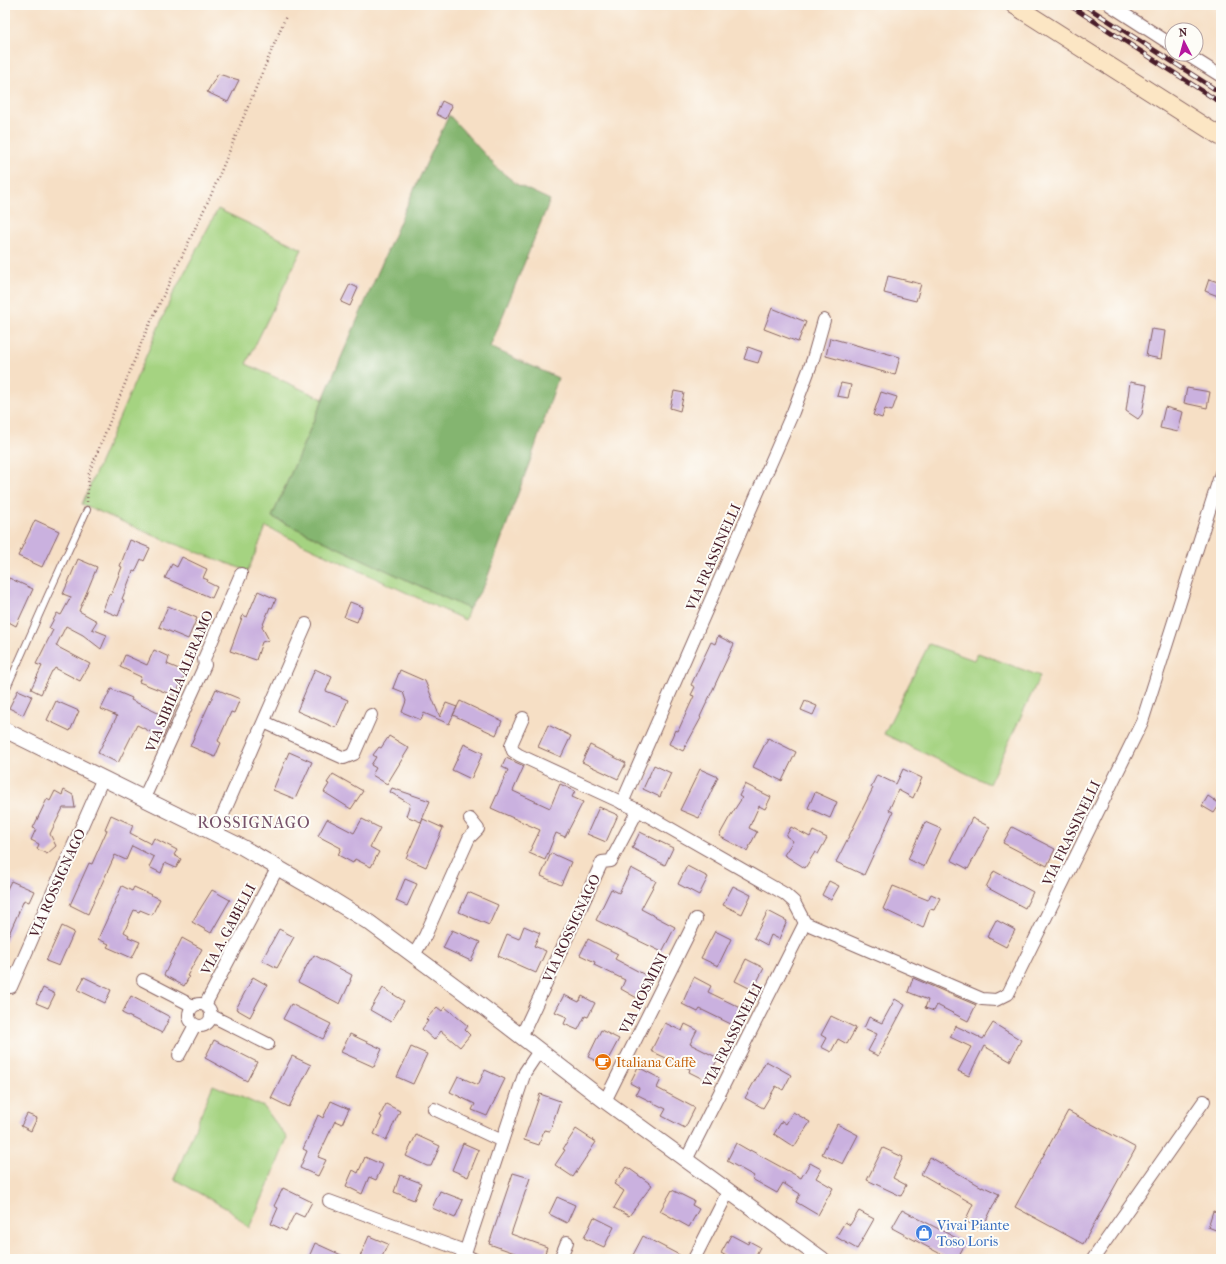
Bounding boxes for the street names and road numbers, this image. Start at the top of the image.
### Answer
street label: VIA FRASSINELLI [682,501,745,614]
street label: VIA SIBILLA ALERAMO [142,608,217,755]
street label: VIA FRASSINELLI [1038,777,1104,889]
street label: VIA ROSSIGNAGO [25,826,89,941]
street label: VIA ROSSIGNAGO [539,871,604,986]
street label: VIA A. GABELLI [197,880,260,978]
street label: VIA ROSMINI [615,949,671,1038]
street label: VIA FRASSINELLI [698,980,766,1091]

